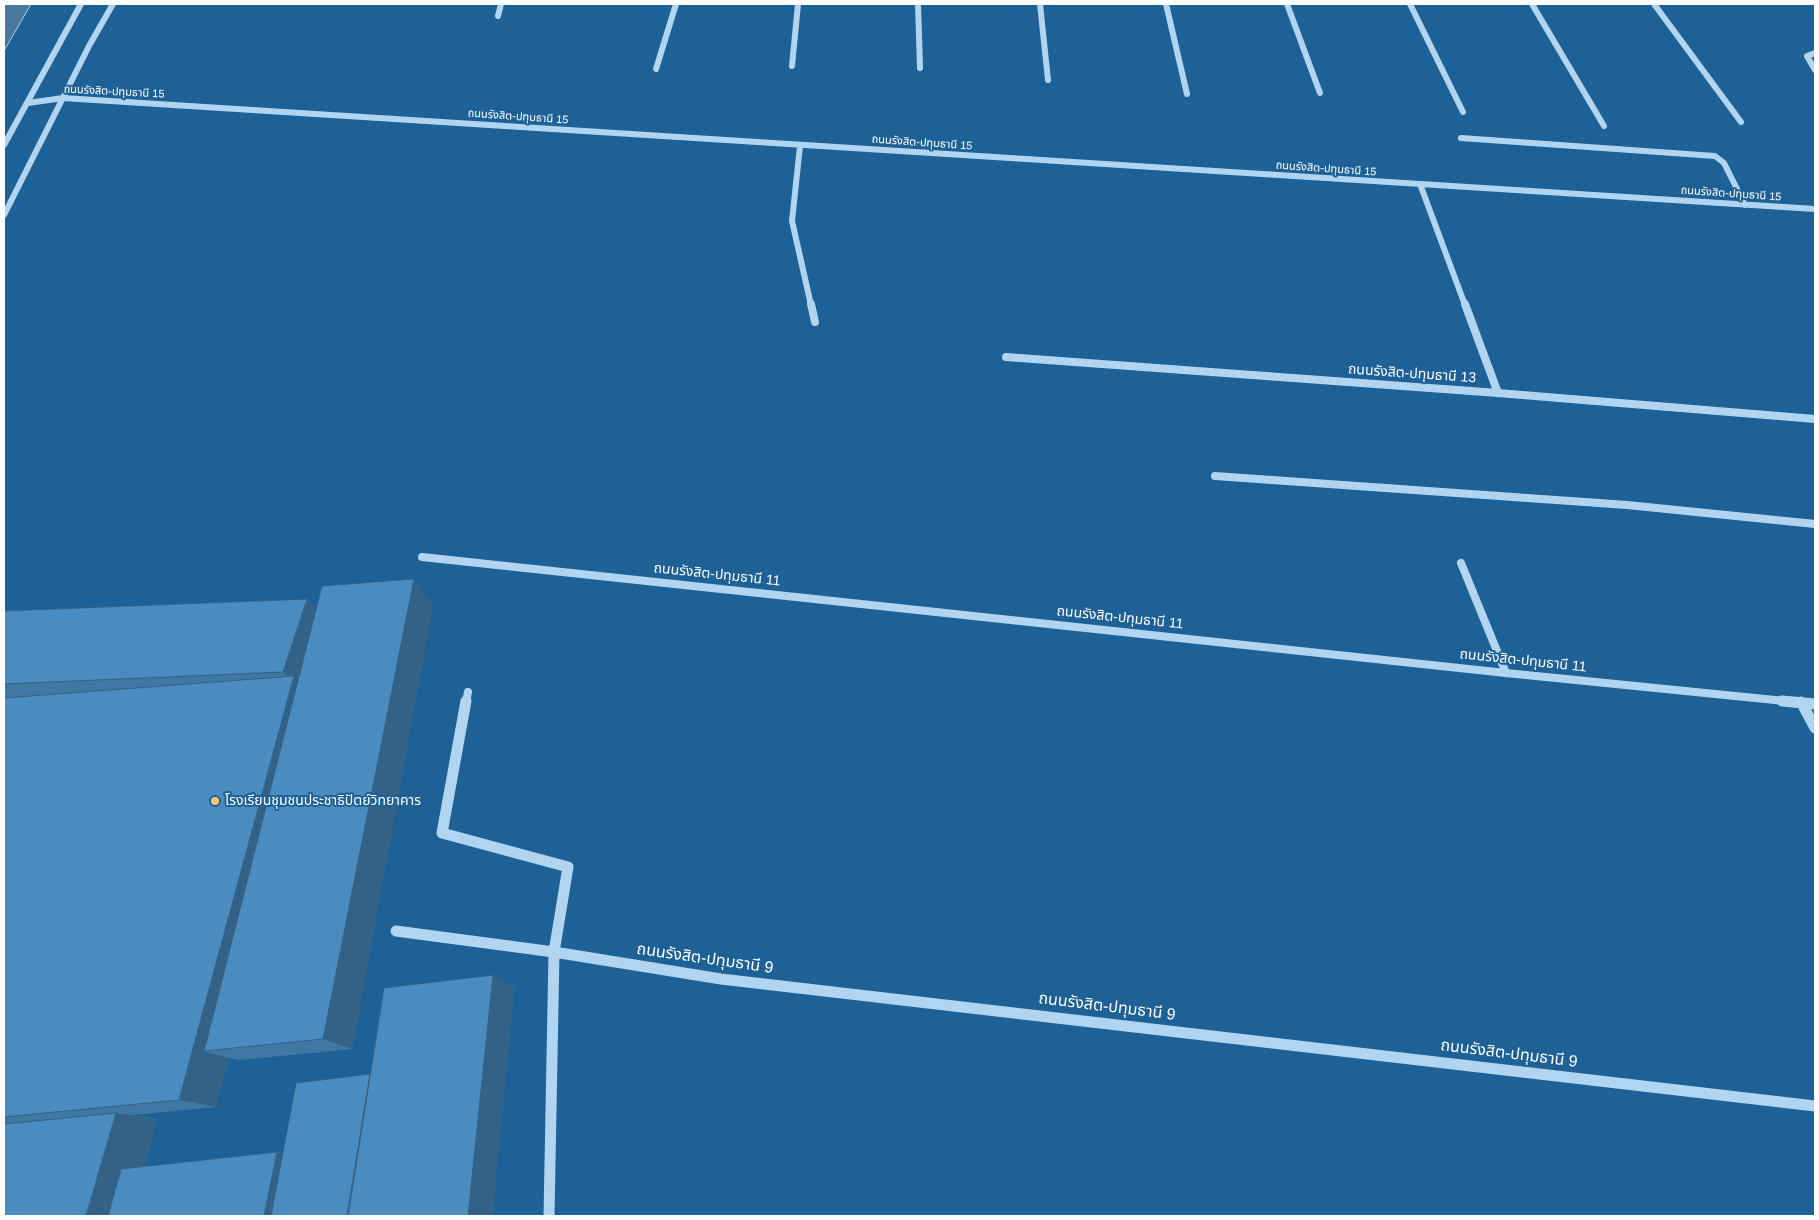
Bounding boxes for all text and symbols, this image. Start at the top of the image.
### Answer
street label: ถนนรังสิต-ปทุมธานี 15 [63,83,165,101]
street label: ถนนรังสิต-ปทุมธานี 15 [467,107,569,127]
street label: ถนนรังสิต-ปทุมธานี 15 [871,133,973,153]
street label: ถนนรังสิต-ปทุมธานี 15 [1275,159,1377,179]
street label: ถนนรังสิต-ปทุมธานี 15 [1680,184,1782,204]
street label: ถนนรังสิต-ปทุมธานี 13 [1347,361,1477,387]
street label: ถนนรังสิต-ปทุมธานี 11 [653,560,781,590]
street label: ถนนรังสิต-ปทุมธานี 11 [1056,603,1184,633]
street label: ถนนรังสิต-ปทุมธานี 11 [1459,646,1587,676]
place label: โรงเรียนชุมชนประชาธิปัตย์วิทยาคาร [225,793,421,809]
marker: โรงเรียนชุมชนประชาธิปัตย์วิทยาคาร [209,795,221,807]
street label: ถนนรังสิต-ปทุมธานี 9 [635,940,775,978]
street label: ถนนรังสิต-ปทุมธานี 9 [1037,989,1177,1025]
street label: ถนนรังสิต-ปทุมธานี 9 [1439,1036,1579,1072]

